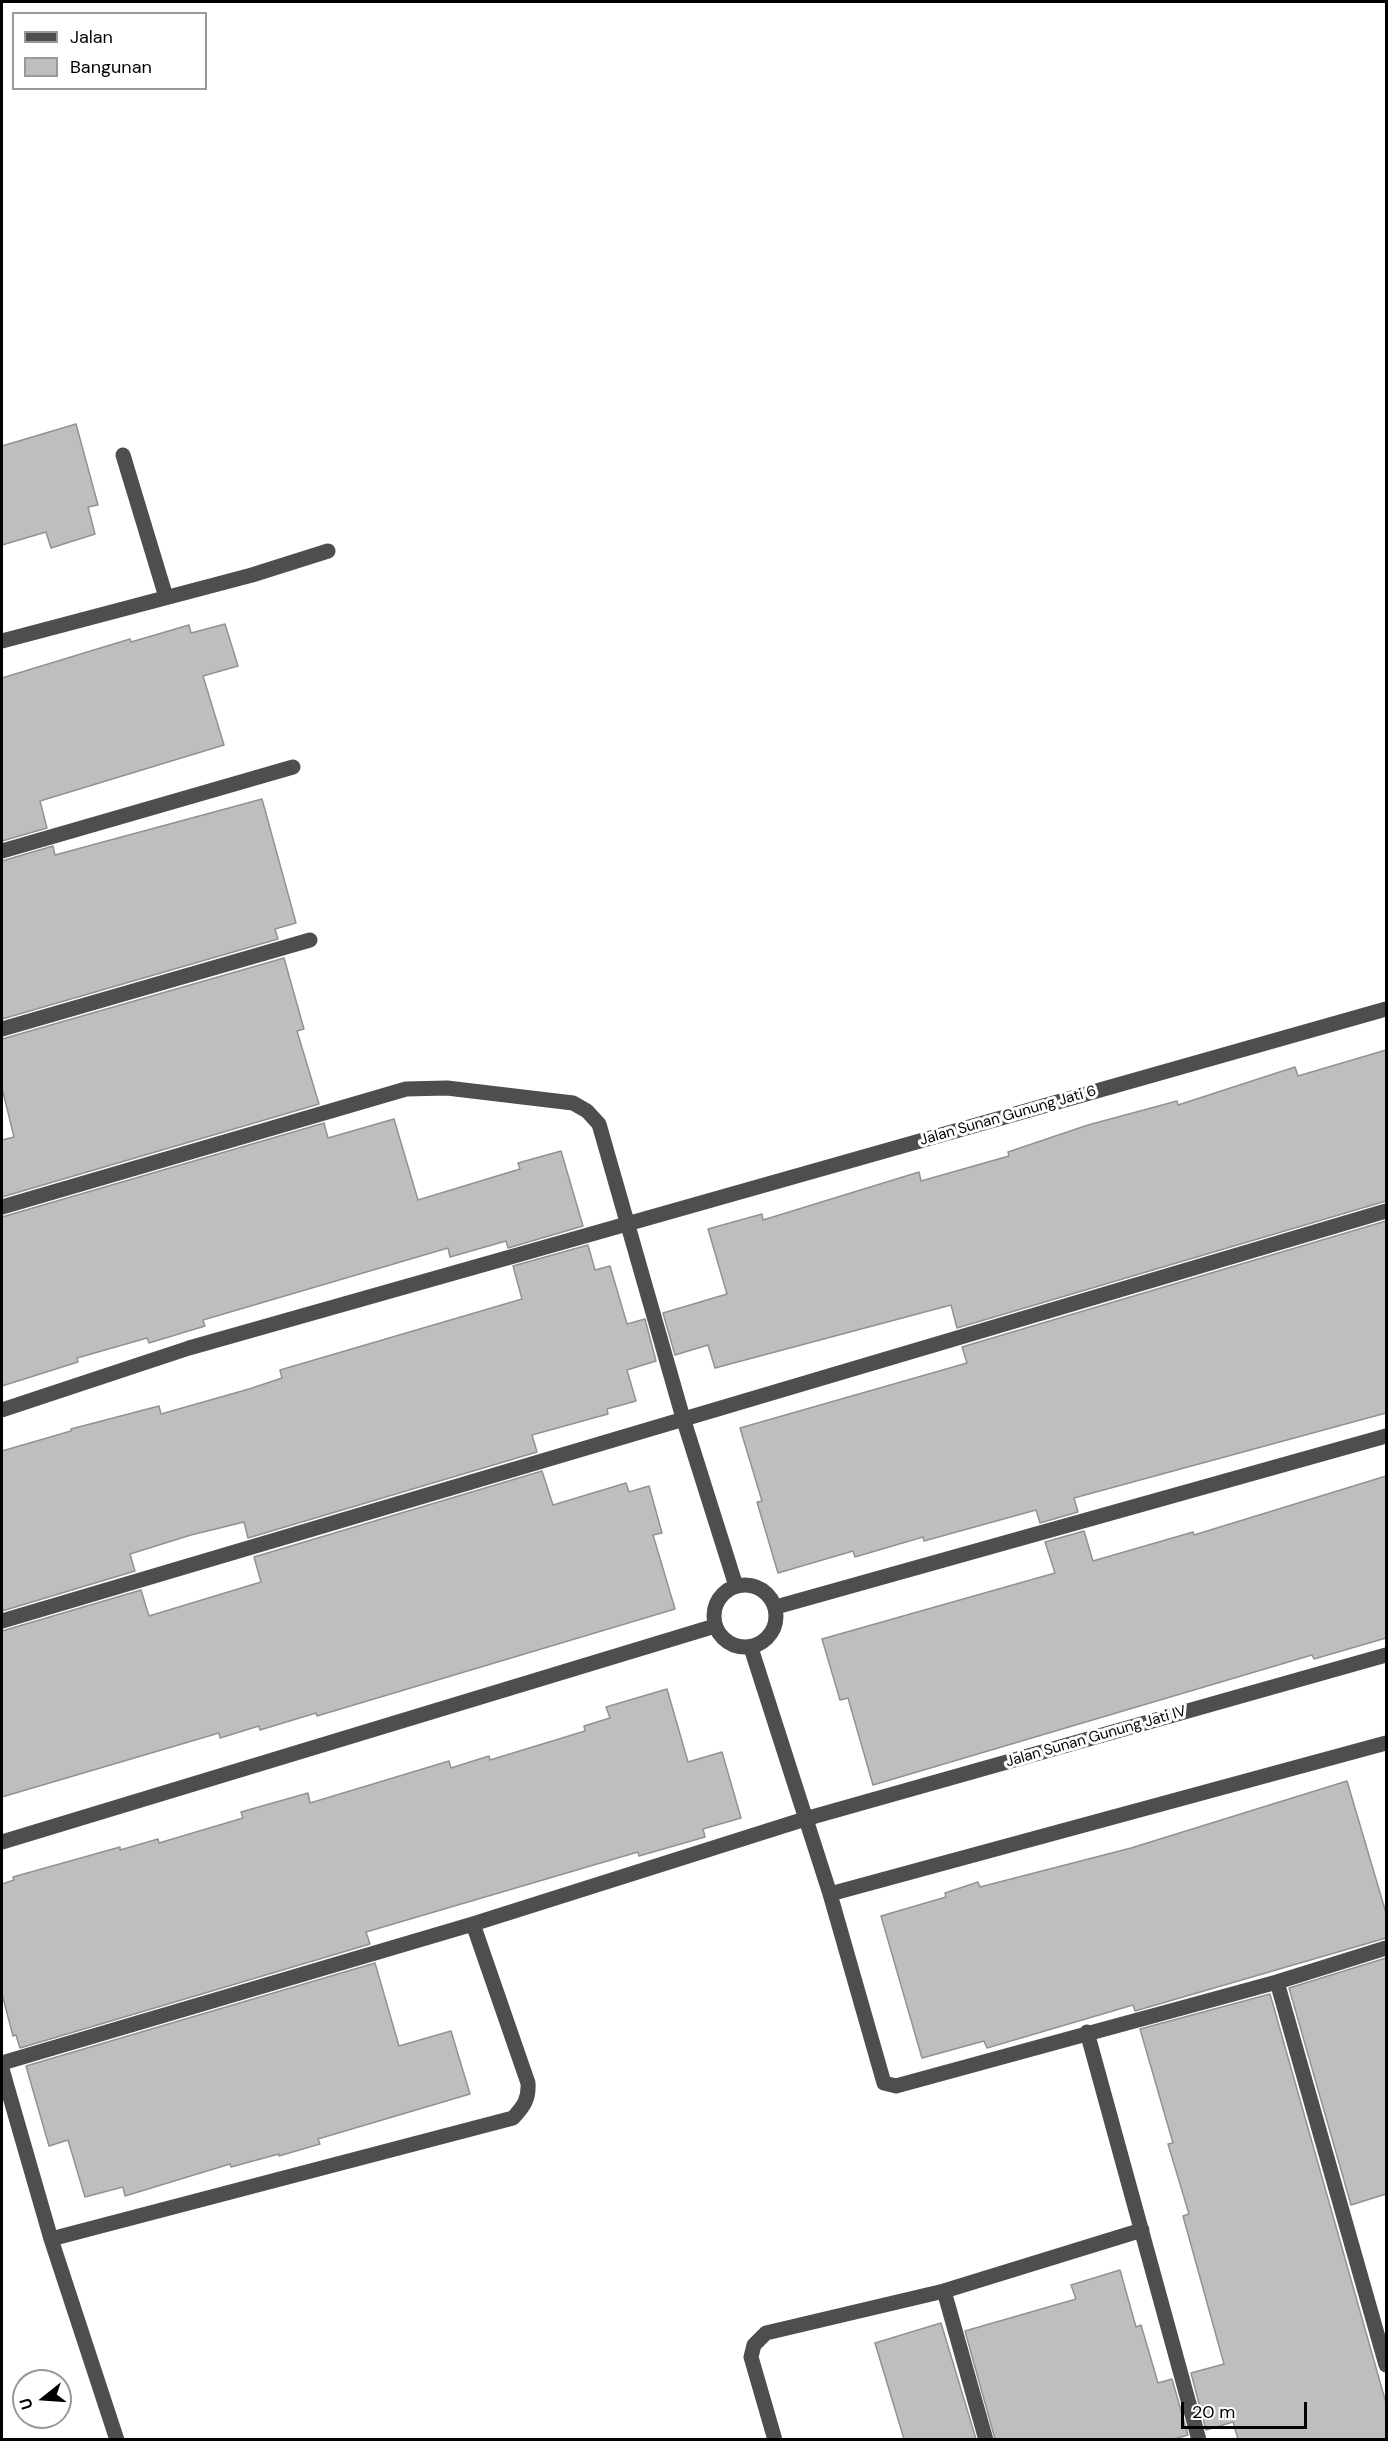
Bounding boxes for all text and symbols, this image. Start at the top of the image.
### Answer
legend [12,12,207,90]
text: Jalan [70,25,113,49]
text: Bangunan [70,55,152,79]
street label: Jalan Sunan Gunung Jati 6 [918,1082,1098,1150]
street label: Jalan Sunan Gunung Jati IV [1004,1703,1188,1771]
north arrow [12,2369,72,2429]
scale bar [1184,2390,1310,2428]
text: U [15,2396,38,2412]
text: 20 m [1192,2400,1235,2424]

